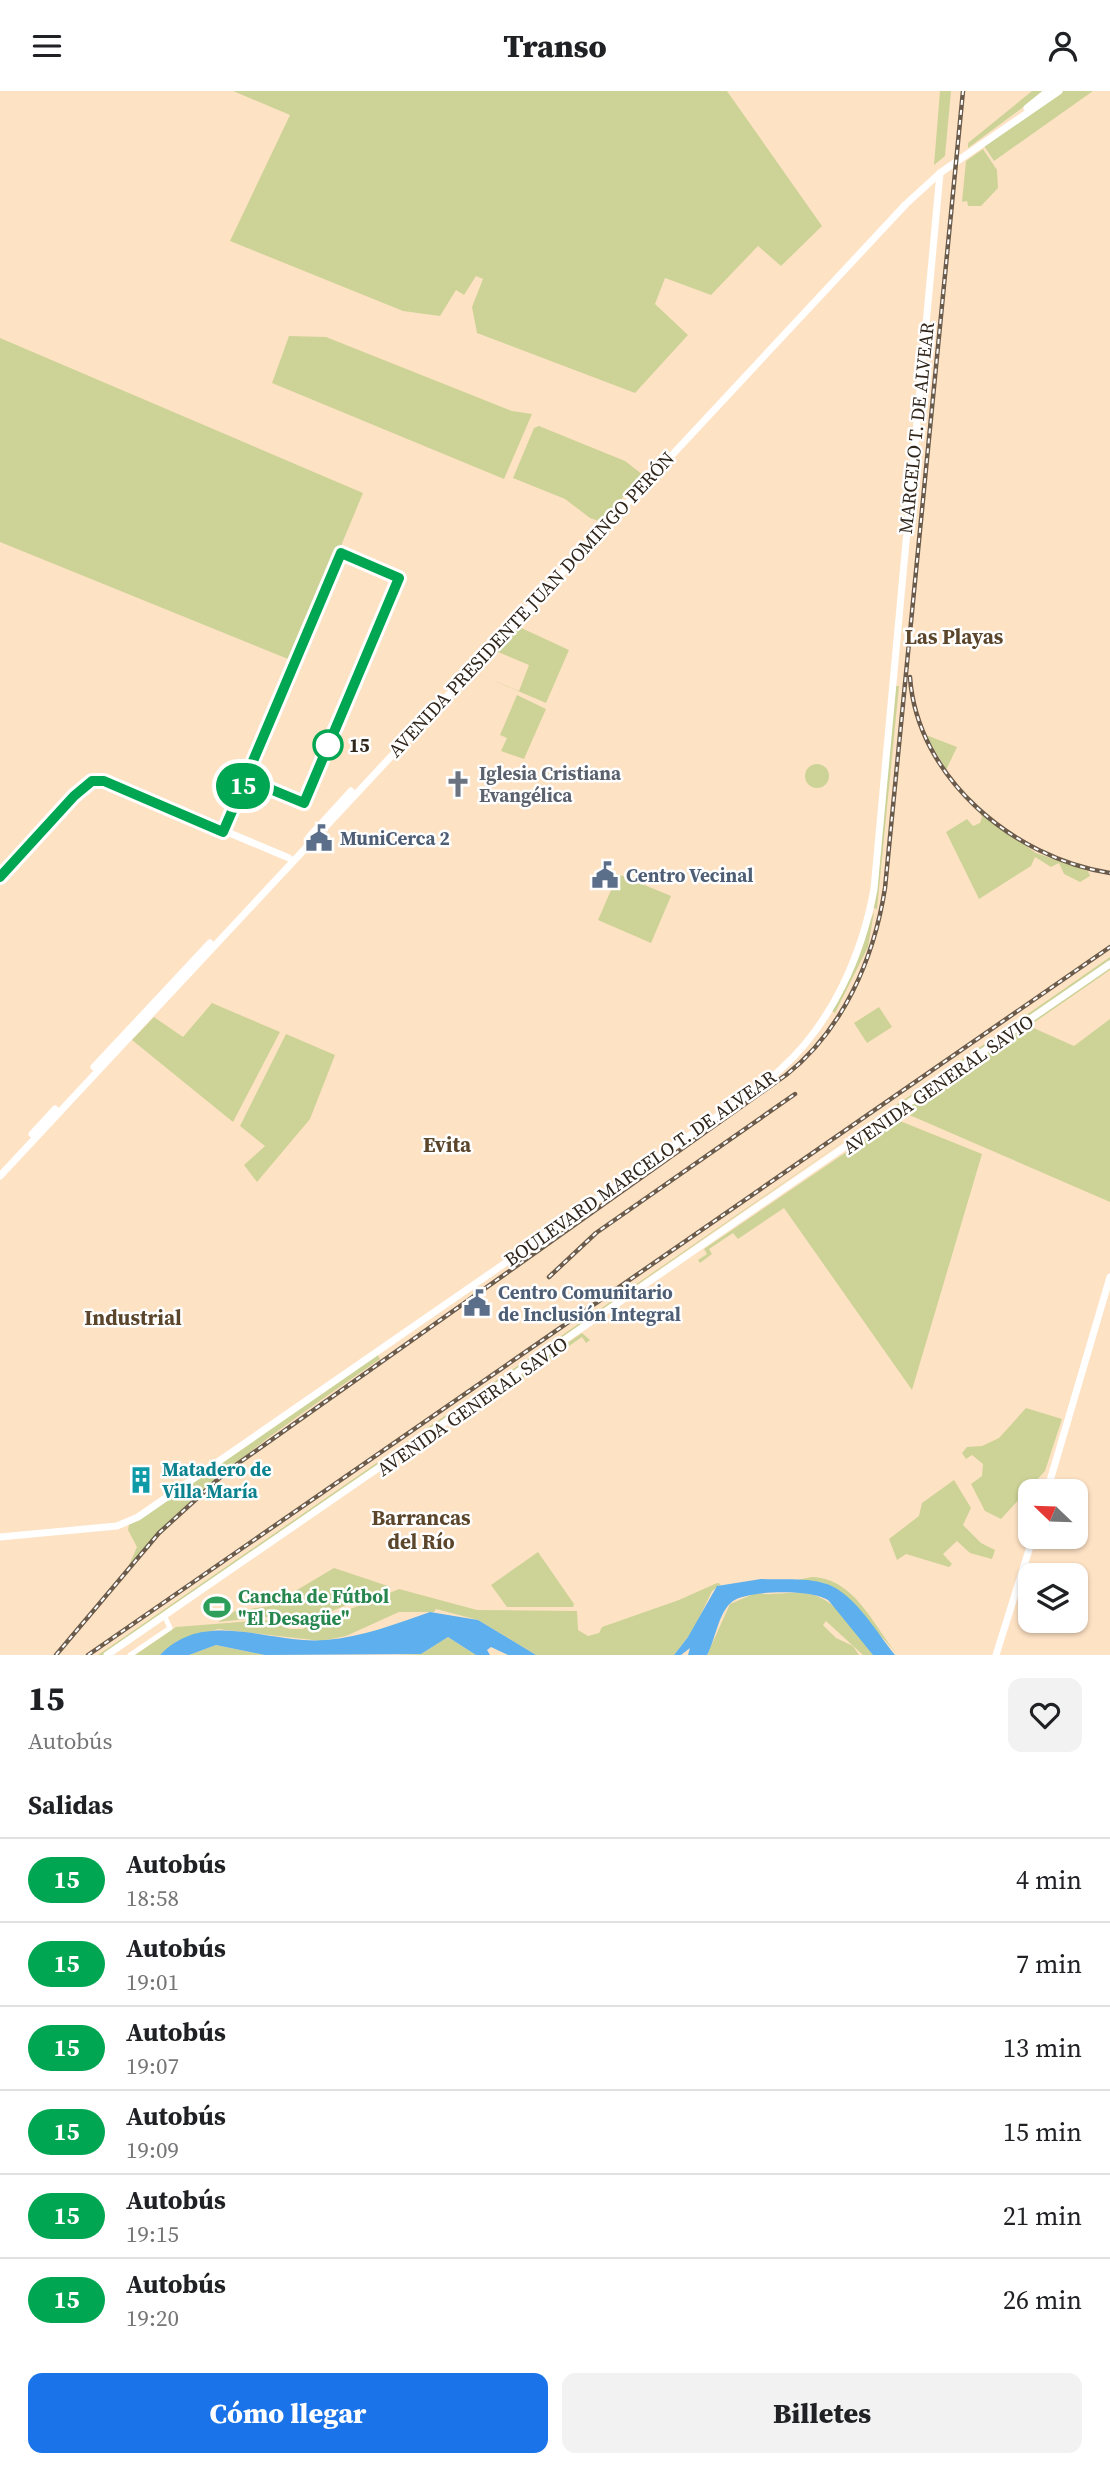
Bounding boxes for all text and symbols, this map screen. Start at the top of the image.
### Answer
text: Transo [503,24,607,68]
icon: menu [28,27,66,65]
icon: person [1044,27,1082,65]
street label: MARCELO T. DE ALVEAR [892,320,940,535]
street label: AVENIDA PRESIDENTE JUAN DOMINGO PERÓN [382,445,680,762]
district label: Las Playas [905,622,1004,651]
marker: 15 [313,730,343,760]
place label: 15 [349,732,370,758]
place label: Iglesia Cristiana Evangélica [479,760,622,808]
line badge: 15 [212,763,274,809]
text: 15 [230,769,256,802]
church icon: Iglesia Cristiana Evangélica [443,769,473,799]
public building icon: MuniCerca 2 [304,823,334,853]
place label: MuniCerca 2 [340,825,450,851]
public building icon: Centro Vecinal [590,860,620,890]
place label: Centro Vecinal [626,862,753,888]
street label: AVENIDA GENERAL SAVIO [837,1008,1039,1160]
street label: BOULEVARD MARCELO T. DE ALVEAR [499,1063,782,1272]
district label: Evita [423,1130,472,1159]
place label: Centro Comunitario de Inclusión Integral [498,1279,681,1327]
public building icon: Centro Comunitario de Inclusión Integral [462,1288,492,1318]
district label: Industrial [84,1303,182,1332]
street label: AVENIDA GENERAL SAVIO [371,1330,573,1482]
place label: Matadero de Villa María [162,1456,271,1504]
building icon: Matadero de Villa María [126,1465,156,1495]
north arrow [1018,1479,1088,1549]
map controls [1018,1479,1088,1633]
district label: Barrancas del Río [371,1503,471,1556]
button: layers [1018,1563,1088,1633]
place label: Cancha de Fútbol "El Desagüe" [238,1583,389,1631]
sports icon: Cancha de Fútbol "El Desagüe" [202,1592,232,1622]
text: 15 [28,1676,64,1721]
button: heart [1008,1678,1082,1752]
text: Autobús [28,1725,113,1757]
text: Salidas [28,1787,113,1823]
text: Autobús [126,1846,226,1882]
text: 4 min [1016,1862,1082,1898]
text: 15 [53,1863,80,1896]
text: 18:58 [126,1882,179,1914]
text: Autobús [126,1930,226,1966]
text: 7 min [1016,1946,1082,1982]
text: 15 [53,1947,80,1980]
text: 19:01 [126,1966,179,1998]
text: Autobús [126,2014,226,2050]
text: 13 min [1003,2030,1082,2066]
text: 15 [53,2031,80,2064]
text: 19:07 [126,2050,179,2082]
text: Autobús [126,2098,226,2134]
text: 15 min [1003,2114,1082,2150]
text: 15 [53,2115,80,2148]
text: 19:09 [126,2134,179,2166]
text: Autobús [126,2182,226,2218]
text: 21 min [1003,2198,1082,2234]
text: 15 [53,2199,80,2232]
text: 19:15 [126,2218,179,2250]
text: Autobús [126,2266,226,2302]
text: 26 min [1003,2282,1082,2318]
text: 15 [53,2283,80,2316]
text: 19:20 [126,2302,179,2334]
button: Cómo llegar [28,2373,548,2453]
button: Billetes [562,2373,1082,2453]

